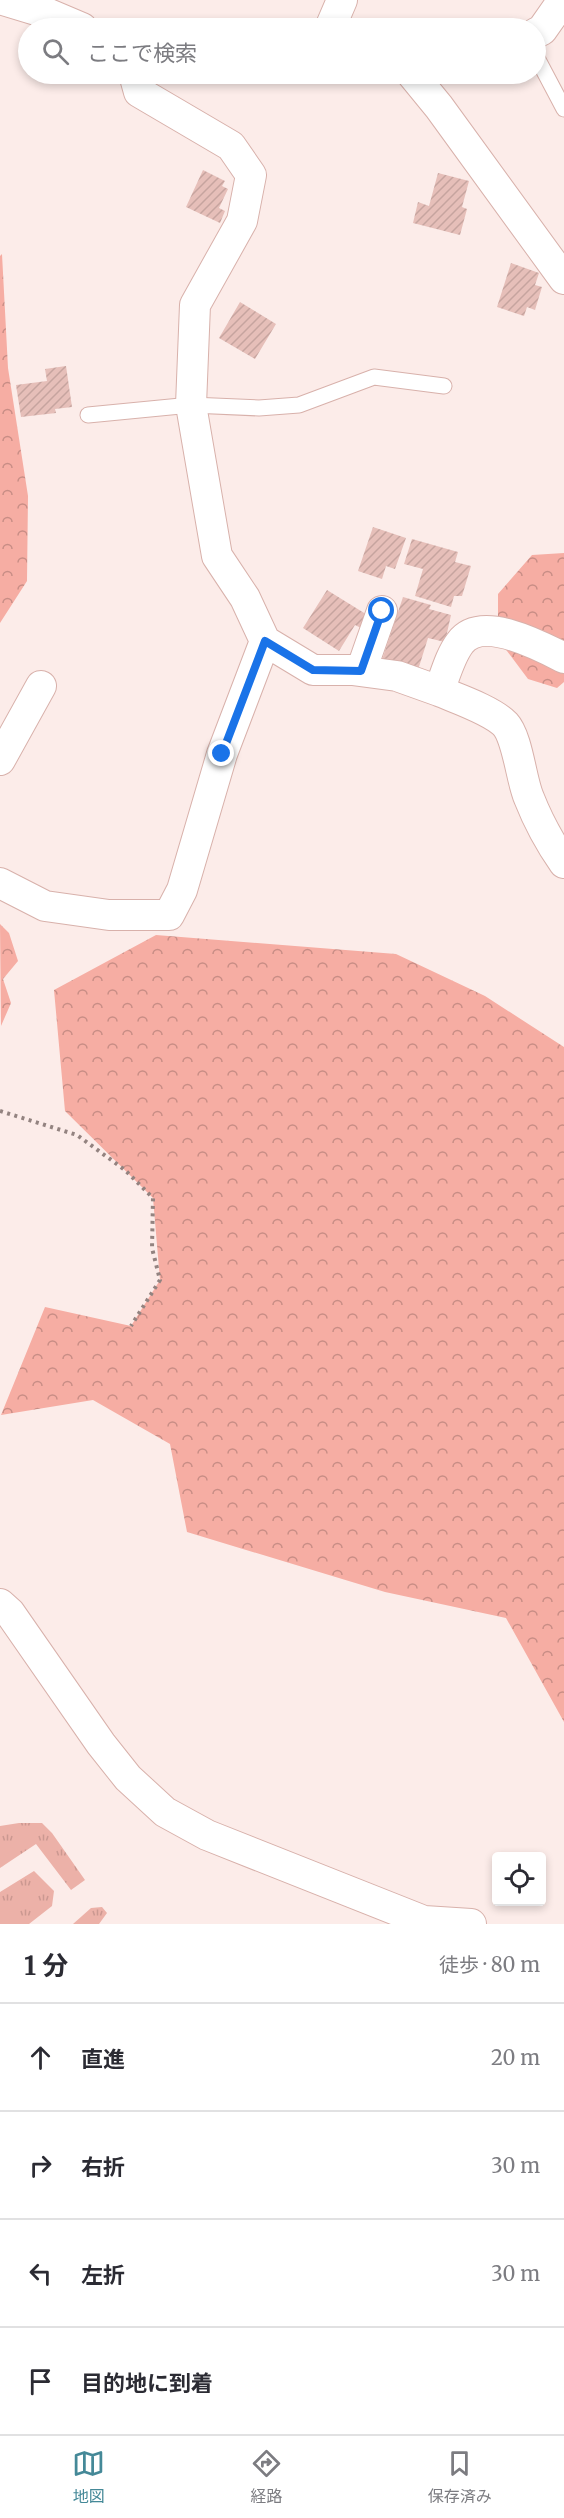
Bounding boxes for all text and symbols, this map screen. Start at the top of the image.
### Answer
search box [18,18,546,84]
icon: search [39,35,72,68]
text: ここで検索 [87,39,197,67]
route start [368,597,394,623]
route end [208,740,234,766]
map controls [492,1852,546,1906]
button: locate [492,1852,546,1906]
text: 1 分 [24,1949,68,1982]
text: 徒歩 · 80 m [439,1952,540,1977]
icon: ahead [24,2041,57,2074]
text: 直進 [81,2045,125,2073]
text: 20 m [491,2045,540,2070]
icon: right [24,2149,57,2182]
text: 右折 [81,2153,125,2181]
text: 30 m [491,2153,540,2178]
icon: left [24,2257,57,2290]
text: 左折 [81,2261,125,2289]
text: 30 m [491,2261,540,2286]
icon: arrive [24,2365,57,2398]
text: 目的地に到着 [81,2369,213,2397]
tab: 地図 [72,2447,105,2507]
tab: 経路 [250,2447,283,2507]
tab: 保存済み [428,2447,492,2507]

